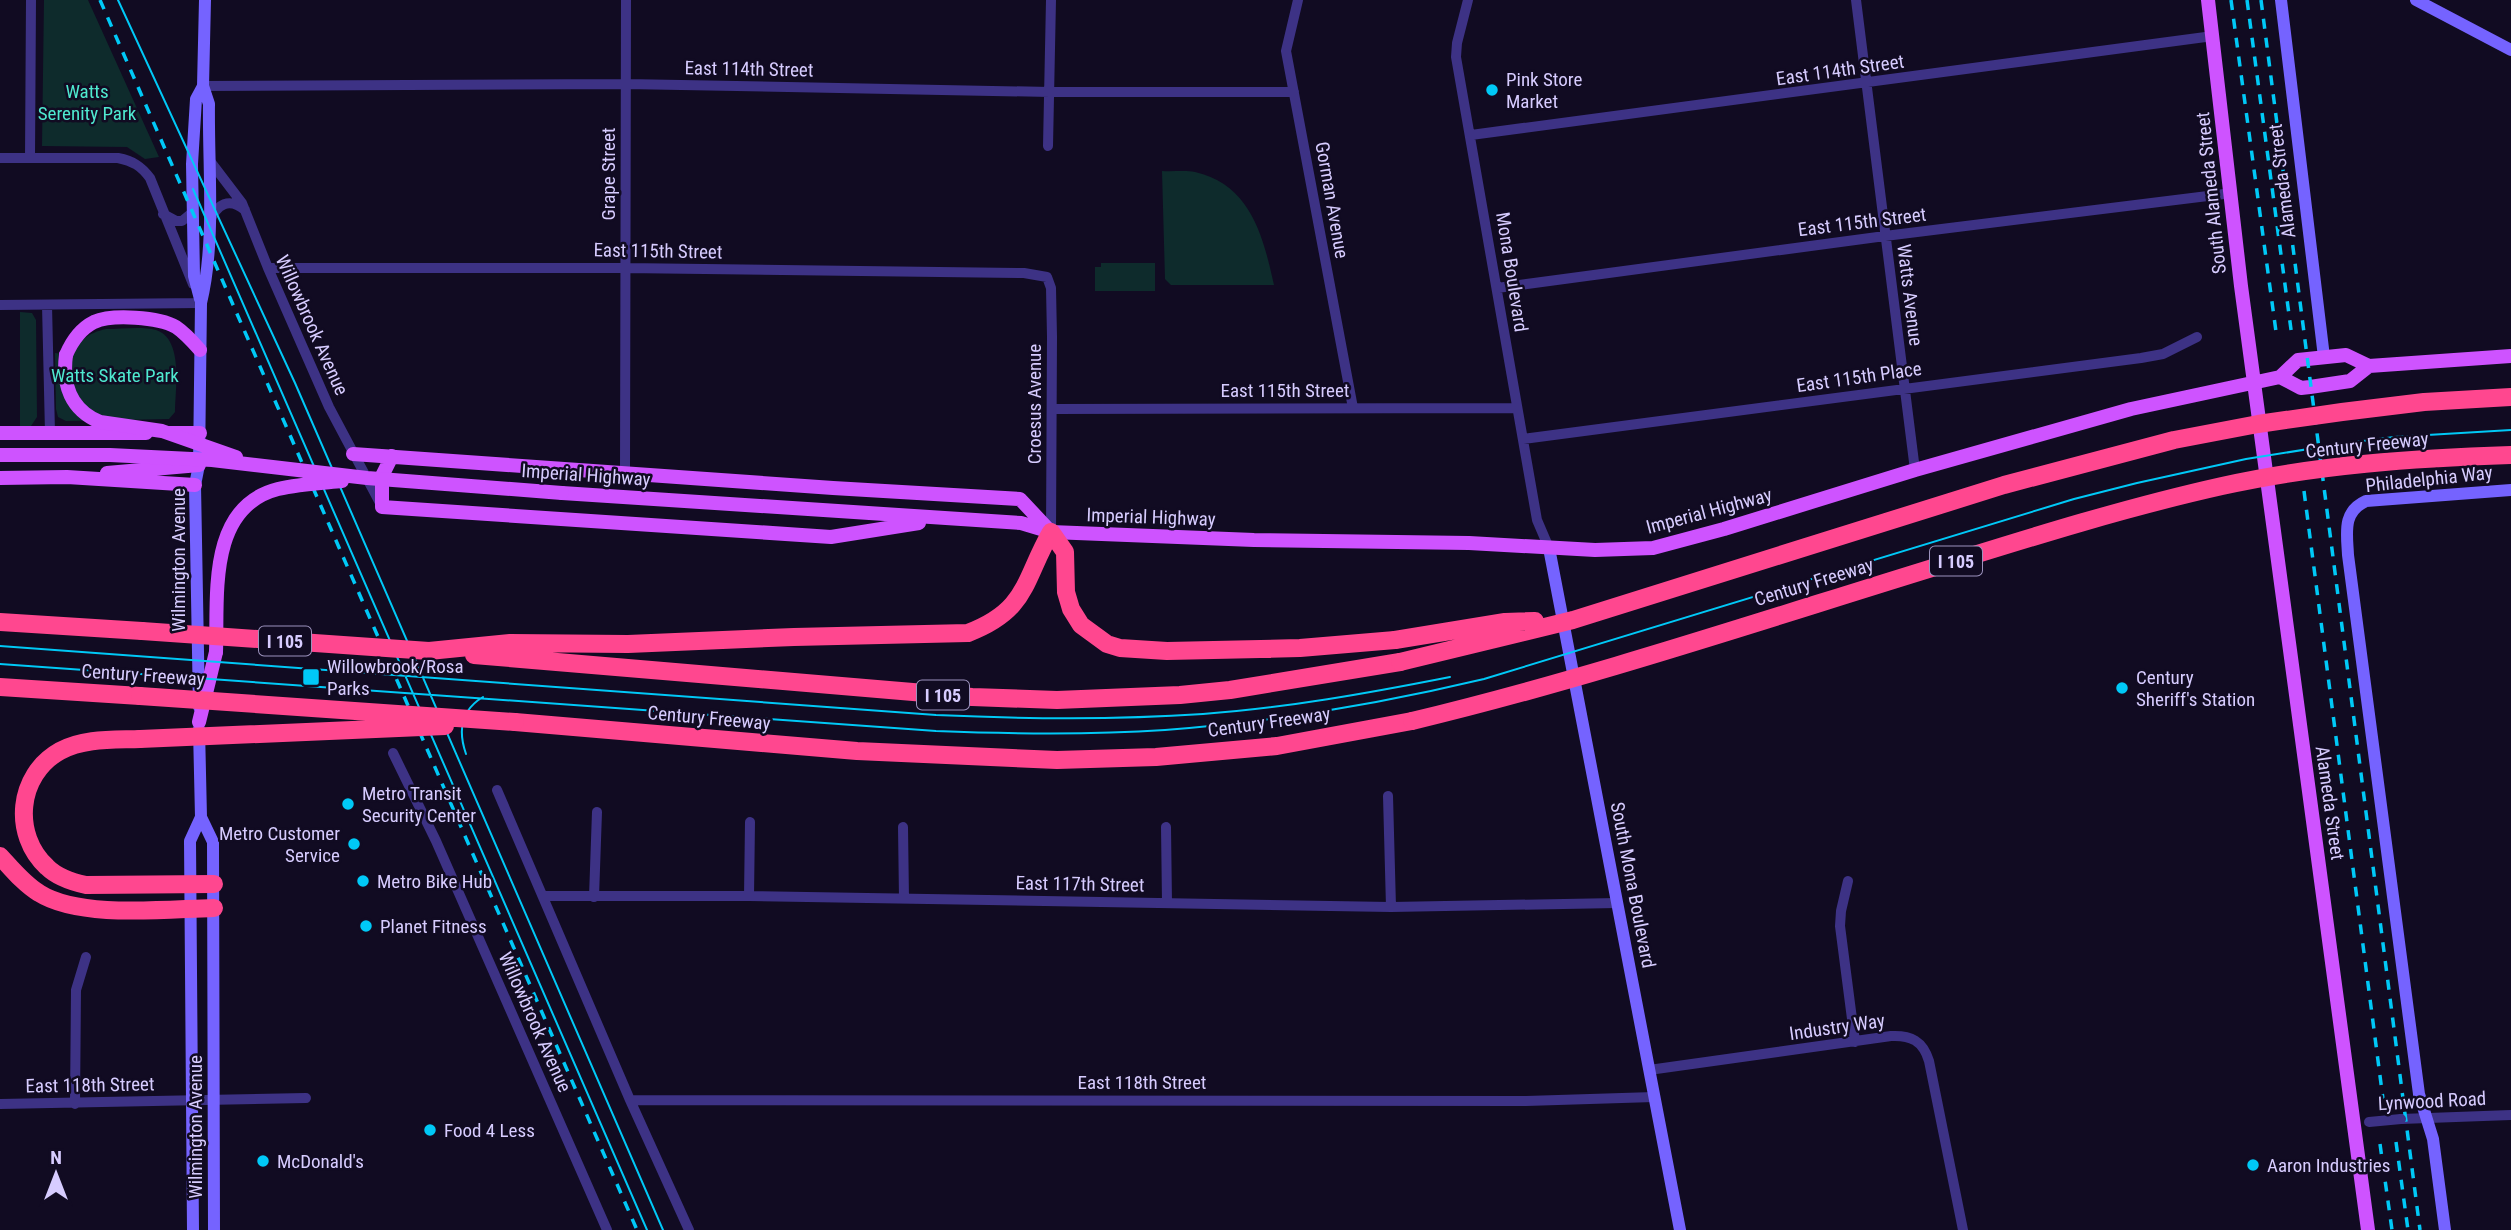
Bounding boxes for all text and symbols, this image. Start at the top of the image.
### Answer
street label: East 114th Street [1775,50,1905,90]
street label: East 114th Street [684,56,814,82]
place label: Pink Store Market [1506,68,1582,113]
park label: Watts Serenity Park [38,80,137,125]
marker: Pink Store Market [1484,82,1500,98]
street label: South Alameda Street [2191,111,2231,275]
street label: Alameda Street [2264,123,2300,239]
street label: Grape Street [597,128,620,220]
street label: Gorman Avenue [1310,140,1354,260]
street label: East 115th Street [1797,203,1927,241]
street label: Mona Boulevard [1491,210,1533,334]
street label: East 115th Street [593,238,723,264]
street label: Watts Avenue [1892,243,1928,347]
street label: Willowbrook Avenue [271,251,353,399]
street label: Croesus Avenue [1023,344,1046,464]
street label: East 115th Place [1795,357,1923,397]
park label: Watts Skate Park [51,364,179,387]
street label: East 115th Street [1220,379,1350,402]
street label: Century Freeway [2304,427,2430,463]
street label: Imperial Highway [521,459,651,491]
street label: Philadelphia Way [2364,461,2494,497]
street label: Imperial Highway [1644,483,1774,539]
street label: Wilmington Avenue [167,488,190,632]
street label: Imperial Highway [1086,503,1216,531]
road number: I 105 [1930,546,1982,576]
street label: Century Freeway [1752,553,1876,611]
road number: I 105 [259,626,311,656]
place label: Willowbrook/Rosa Parks [327,655,464,700]
street label: Century Freeway [81,659,205,691]
place label: Century Sheriff's Station [2136,666,2255,711]
marker: Willowbrook/Rosa Parks [301,667,321,687]
road number: I 105 [917,680,969,710]
marker: Century Sheriff's Station [2114,680,2130,696]
street label: Century Freeway [646,701,772,735]
street label: Century Freeway [1206,702,1332,742]
street label: Alameda Street [2311,744,2349,862]
place label: Metro Transit Security Center [362,782,476,827]
marker: Metro Transit Security Center [340,796,356,812]
street label: South Mona Boulevard [1606,800,1660,970]
place label: Metro Customer Service [219,822,340,867]
marker: Metro Customer Service [346,836,362,852]
place label: Metro Bike Hub [377,870,492,893]
street label: East 117th Street [1015,871,1145,897]
marker: Metro Bike Hub [355,873,371,889]
place label: Planet Fitness [380,915,487,938]
marker: Planet Fitness [358,918,374,934]
street label: Willowbrook Avenue [494,948,576,1096]
street label: Industry Way [1788,1009,1886,1045]
street label: Wilmington Avenue [184,1055,207,1199]
street label: East 118th Street [1077,1071,1207,1094]
street label: East 118th Street [25,1072,155,1098]
street label: Lynwood Road [2377,1087,2487,1115]
place label: Food 4 Less [444,1119,535,1142]
marker: Food 4 Less [422,1122,438,1138]
north arrow [21,1139,91,1209]
text: N [50,1146,62,1169]
place label: McDonald's [277,1150,364,1173]
marker: McDonald's [255,1153,271,1169]
place label: Aaron Industries [2267,1154,2390,1177]
marker: Aaron Industries [2245,1157,2261,1173]

